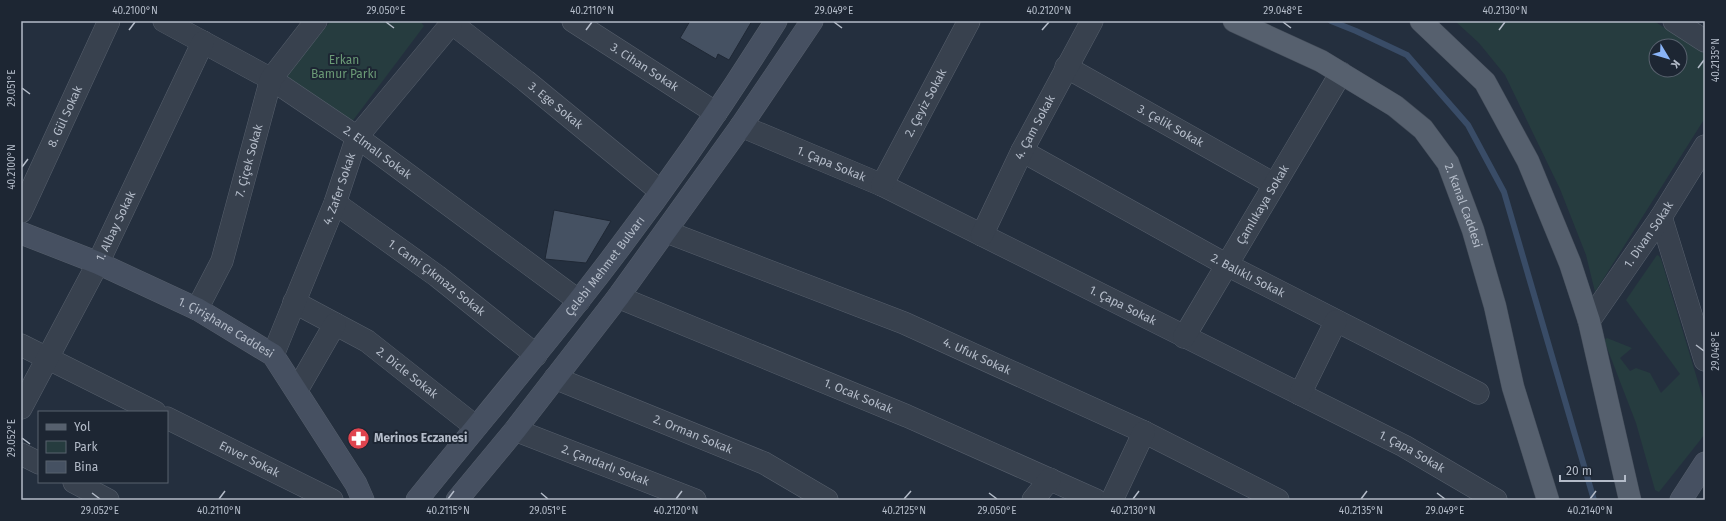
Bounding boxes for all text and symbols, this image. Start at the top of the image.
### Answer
text: 40.2100°N [112,5,158,17]
text: 29.050°E [366,5,406,17]
text: 40.2110°N [570,5,614,17]
text: 29.049°E [815,5,853,17]
text: 40.2120°N [1027,5,1071,17]
text: 29.048°E [1263,5,1303,17]
text: 40.2130°N [1483,5,1527,17]
north arrow [1648,38,1688,78]
text: 40.2135°N [1710,38,1722,82]
street label: 3. Cihan Sokak [608,40,682,94]
park label: Erkan Bamur Parkı [311,53,377,81]
text: K [1668,57,1683,71]
street label: 2. Çeyiz Sokak [902,66,950,139]
text: 29.051°E [6,69,18,107]
street label: 3. Ege Sokak [526,79,586,132]
street label: 8. Gül Sokak [45,83,86,150]
street label: 4. Çam Sokak [1012,92,1058,162]
street label: 3. Çelik Sokak [1135,102,1207,150]
street label: 7. Çiçek Sokak [232,122,266,199]
street label: 2. Elmalı Sokak [341,123,415,182]
street label: 1. Çapa Sokak [795,143,869,185]
text: 40.2100°N [6,144,18,190]
street label: 4. Zafer Sokak [320,150,359,227]
street label: 2. Kanal Caddesi [1442,161,1485,249]
street label: Çamlıkaya Sokak [1234,162,1292,247]
street label: 1. Albay Sokak [93,188,139,264]
street label: 1. Divan Sokak [1621,198,1676,270]
street label: Çelebi Mehmet Bulvarı [562,214,648,319]
street label: 1. Cami Çıkmazı Sokak [385,236,489,319]
street label: 2. Balıklı Sokak [1209,251,1288,301]
street label: 1. Çapa Sokak [1087,283,1159,328]
street label: 1. Çirişhane Caddesi [176,294,276,361]
text: 29.048°E [1710,331,1722,371]
street label: 4. Ufuk Sokak [941,335,1014,378]
street label: 2. Dicle Sokak [374,344,441,402]
street label: 1. Ocak Sokak [822,376,896,417]
legend [38,411,168,483]
street label: 2. Orman Sokak [651,412,735,457]
text: 29.052°E [6,419,18,457]
text: Yol [74,420,91,434]
pharmacy icon: Merinos Eczanesi [346,425,372,451]
street label: 1. Çapa Sokak [1377,428,1448,476]
place label: Merinos Eczanesi [374,431,467,445]
street label: Enver Sokak [217,438,283,480]
text: Park [74,440,98,454]
street label: 2. Çandarlı Sokak [560,442,652,489]
scale bar [1560,457,1625,483]
text: Bina [74,460,98,474]
text: 20 m [1566,464,1592,478]
text: 29.052°E [81,505,119,517]
text: 40.2110°N [197,505,241,517]
text: 40.2115°N [426,505,470,517]
text: 29.051°E [529,505,567,517]
text: 40.2120°N [654,505,698,517]
text: 40.2125°N [882,505,926,517]
text: 29.050°E [977,505,1017,517]
text: 40.2130°N [1111,505,1155,517]
text: 40.2135°N [1339,505,1383,517]
text: 29.049°E [1426,505,1464,517]
text: 40.2140°N [1567,505,1613,517]

